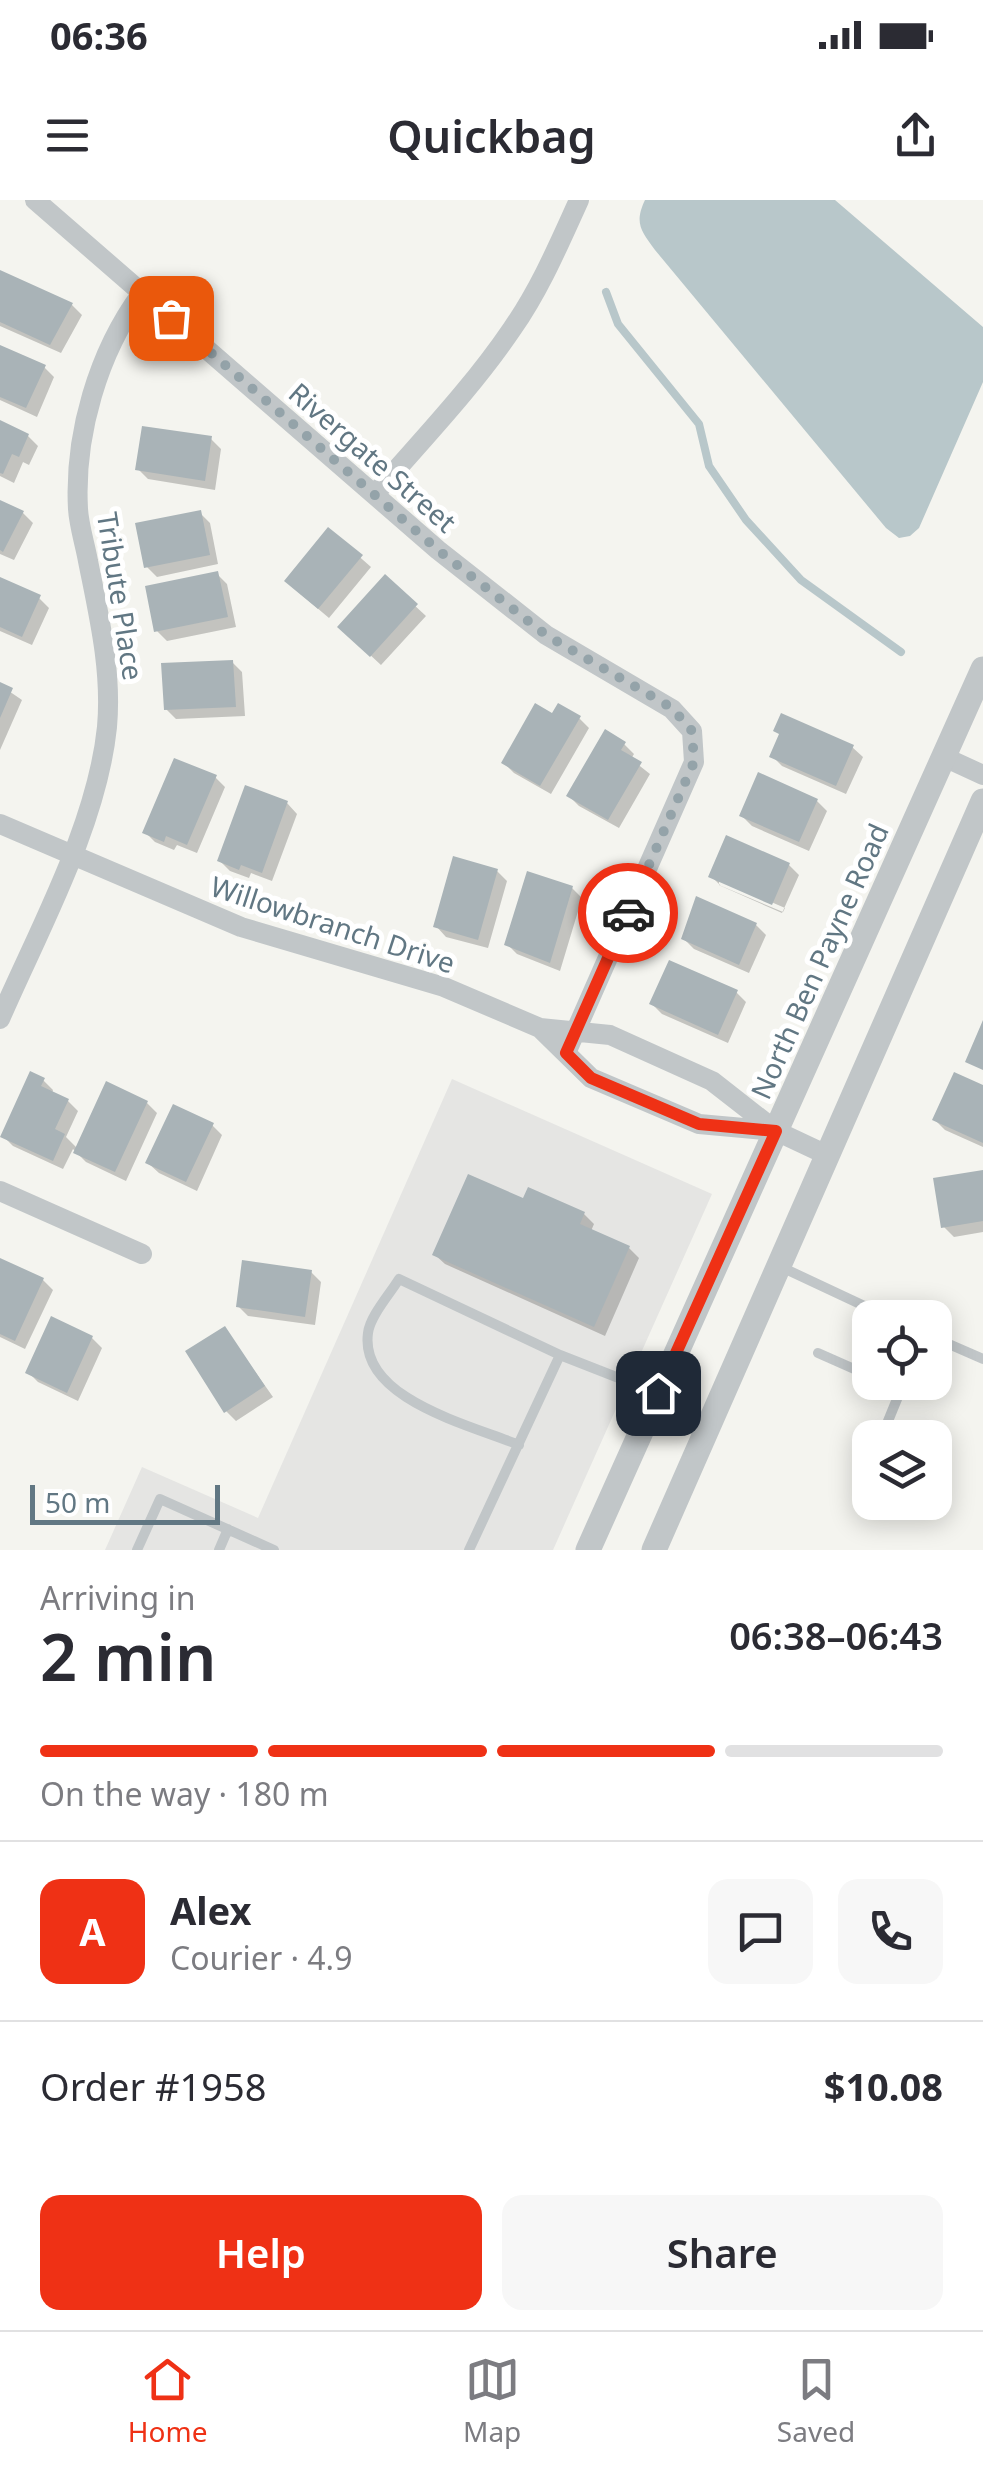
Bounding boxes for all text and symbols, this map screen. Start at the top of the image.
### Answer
text: 06:36 [50,9,148,61]
text: Quickbag [387,105,596,166]
icon: menu [40,108,95,163]
icon: share [888,108,943,163]
pin [129,276,214,361]
icon: bag [144,291,199,346]
street label: Rivergate Street [281,374,465,540]
street label: Tribute Place [89,509,153,683]
street label: North Ben Payne Road [741,817,897,1105]
courier [578,863,678,963]
street label: Willowbranch Drive [206,867,460,981]
icon: car [601,886,656,941]
map controls [852,1300,952,1520]
button: locate [852,1300,952,1400]
pin [616,1351,701,1436]
icon: home [631,1366,686,1421]
button: layers [852,1420,952,1520]
scale bar [30,1480,220,1524]
text: 50 m [45,1483,111,1521]
text: Arriving in [40,1576,195,1619]
text: 06:38–06:43 [729,1609,943,1661]
text: 2 min [40,1612,216,1700]
text: On the way · 180 m [40,1772,329,1815]
button: chat [708,1879,813,1984]
button: phone [838,1879,943,1984]
text: Alex [170,1884,252,1936]
text: A [79,1905,106,1957]
text: Courier · 4.9 [170,1936,353,1979]
text: Order #1958 [40,2060,266,2112]
text: $10.08 [824,2060,943,2112]
button: Help [40,2195,482,2310]
button: Share [502,2195,943,2310]
tab: Home [128,2352,207,2450]
tab: Map [463,2352,521,2450]
tab: Saved [777,2352,855,2450]

